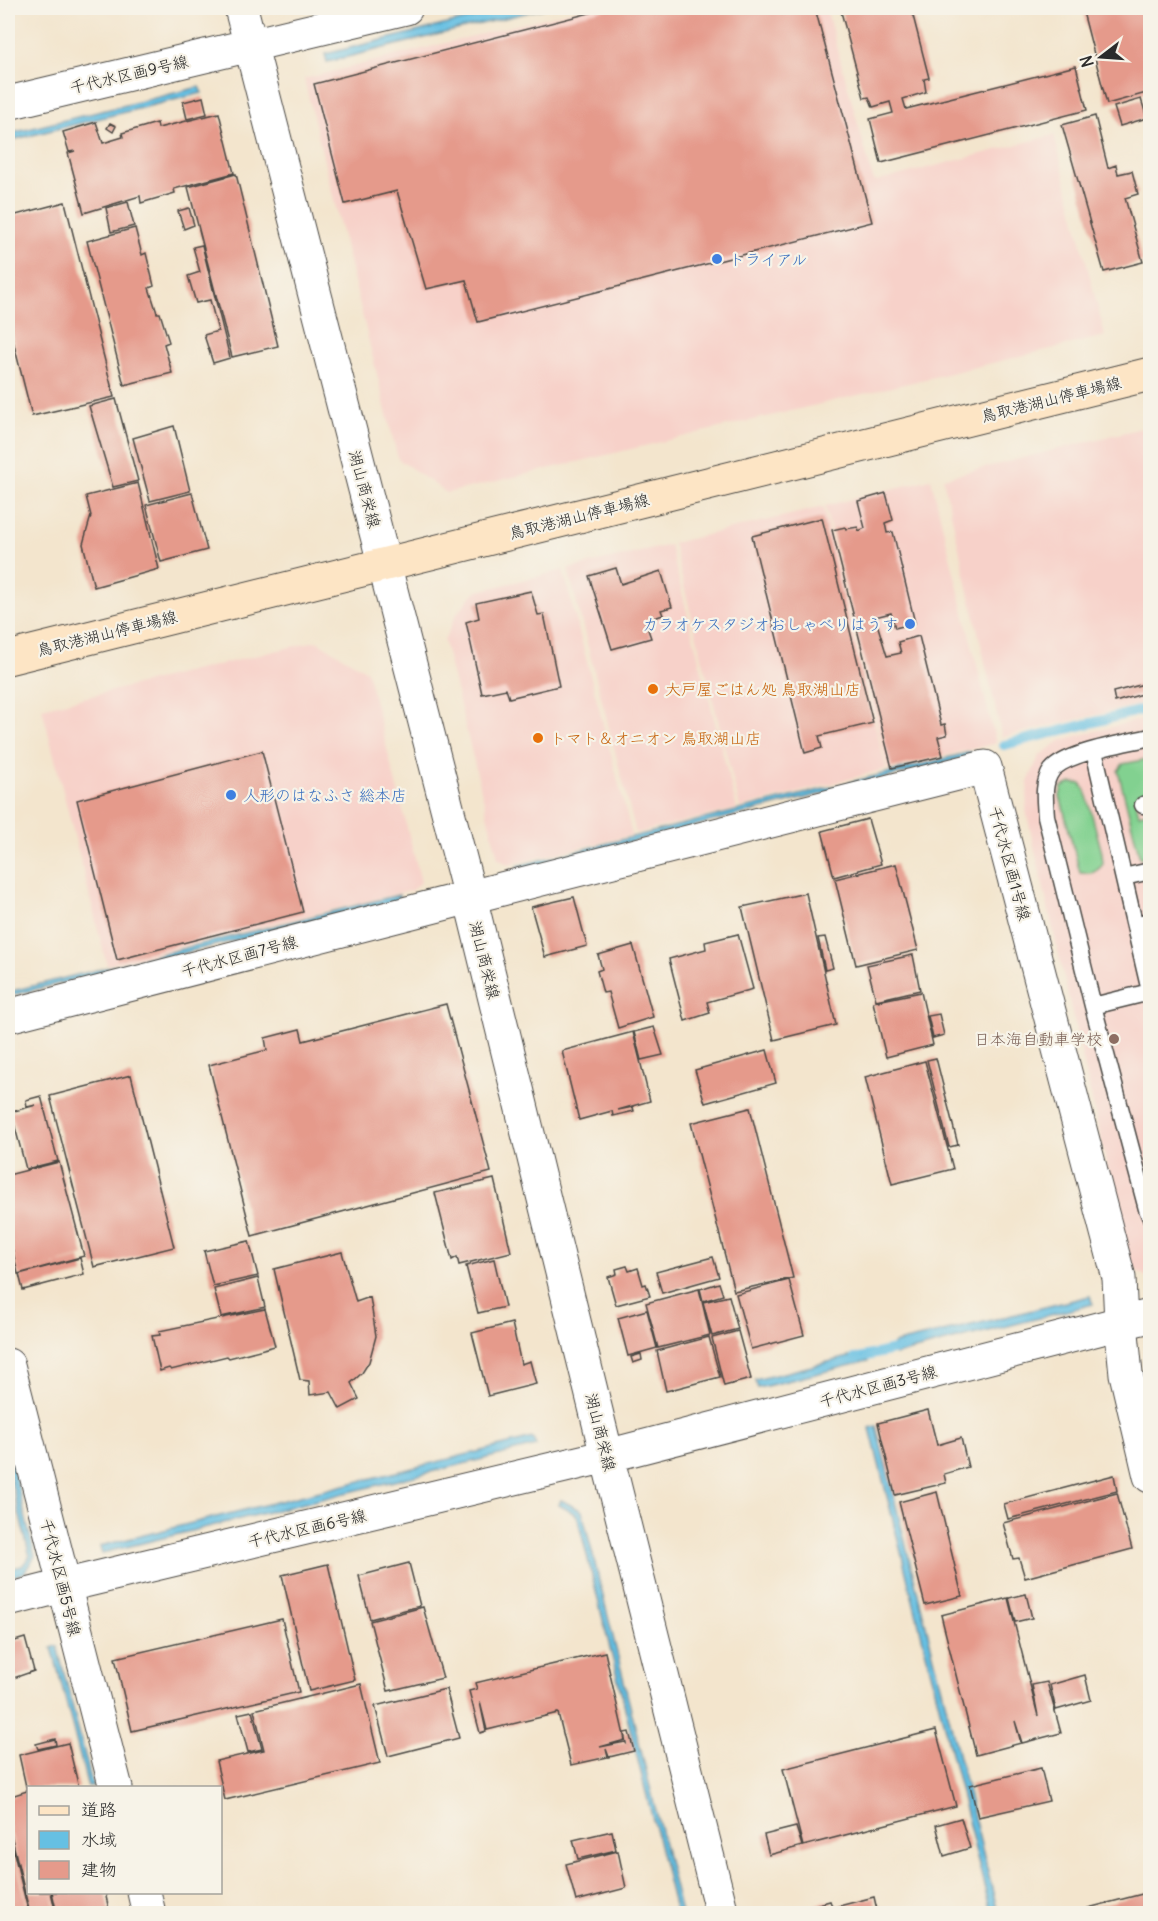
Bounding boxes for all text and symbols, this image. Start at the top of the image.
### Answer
north arrow [1071,27,1131,87]
street label: 千代水区画9号線 [68,51,190,97]
text: N [1075,53,1098,70]
place label: トライアル [729,249,807,269]
marker: トライアル [710,252,724,266]
street label: 鳥取港湖山停車場線 [979,372,1123,426]
street label: 湖山商栄線 [345,448,385,530]
street label: 鳥取港湖山停車場線 [507,489,651,543]
street label: 鳥取港湖山停車場線 [35,606,179,660]
place label: カラオケスタジオおしゃべりはうす [642,614,898,634]
marker: カラオケスタジオおしゃべりはうす [903,617,917,631]
place label: 大戸屋ごはん処 鳥取湖山店 [665,679,861,699]
marker: 大戸屋ごはん処 鳥取湖山店 [646,682,660,696]
place label: トマト＆オニオン 鳥取湖山店 [550,728,761,748]
marker: トマト＆オニオン 鳥取湖山店 [531,731,545,745]
place label: 人形のはなふさ 総本店 [243,785,407,805]
marker: 人形のはなふさ 総本店 [224,788,238,802]
street label: 千代水区画1号線 [985,803,1035,923]
street label: 湖山商栄線 [466,919,504,1001]
street label: 千代水区画7号線 [179,931,299,981]
place label: 日本海自動車学校 [974,1029,1102,1049]
marker: 日本海自動車学校 [1107,1032,1121,1046]
street label: 千代水区画3号線 [817,1361,939,1411]
street label: 湖山商栄線 [582,1391,620,1473]
street label: 千代水区画6号線 [246,1505,368,1551]
street label: 千代水区画5号線 [37,1516,85,1638]
legend [27,1786,222,1894]
text: 道路 [81,1798,117,1821]
text: 水域 [81,1828,117,1851]
text: 建物 [81,1858,117,1881]

